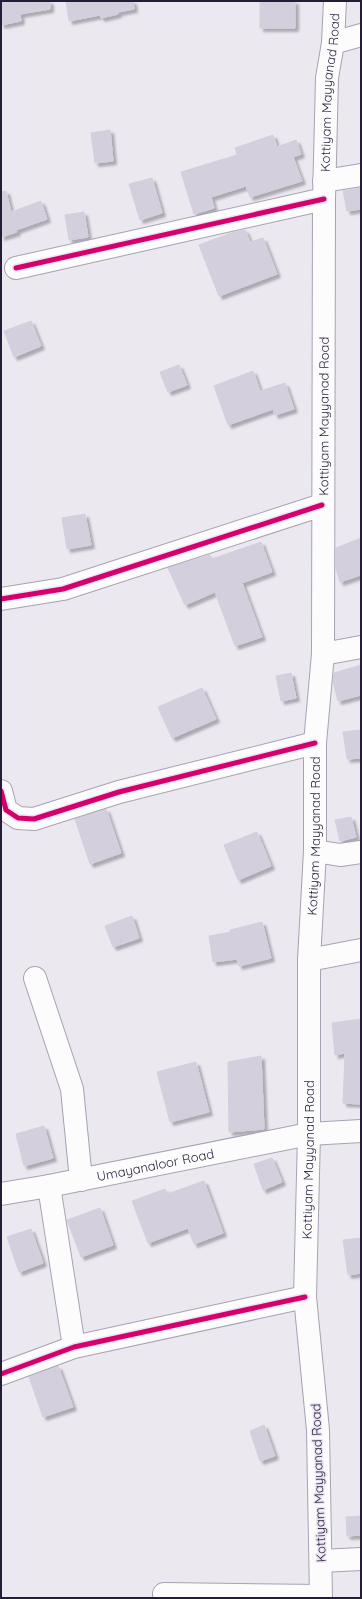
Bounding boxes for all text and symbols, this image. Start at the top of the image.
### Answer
street label: Kottiyam Mayyanad Road [317,13,342,172]
street label: Kottiyam Mayyanad Road [315,337,332,496]
street label: Kottiyam Mayyanad Road [303,756,323,916]
street label: Kottiyam Mayyanad Road [298,1080,317,1239]
street label: Umayanaloor Road [95,1145,215,1184]
street label: Kottiyam Mayyanad Road [307,1403,329,1563]

